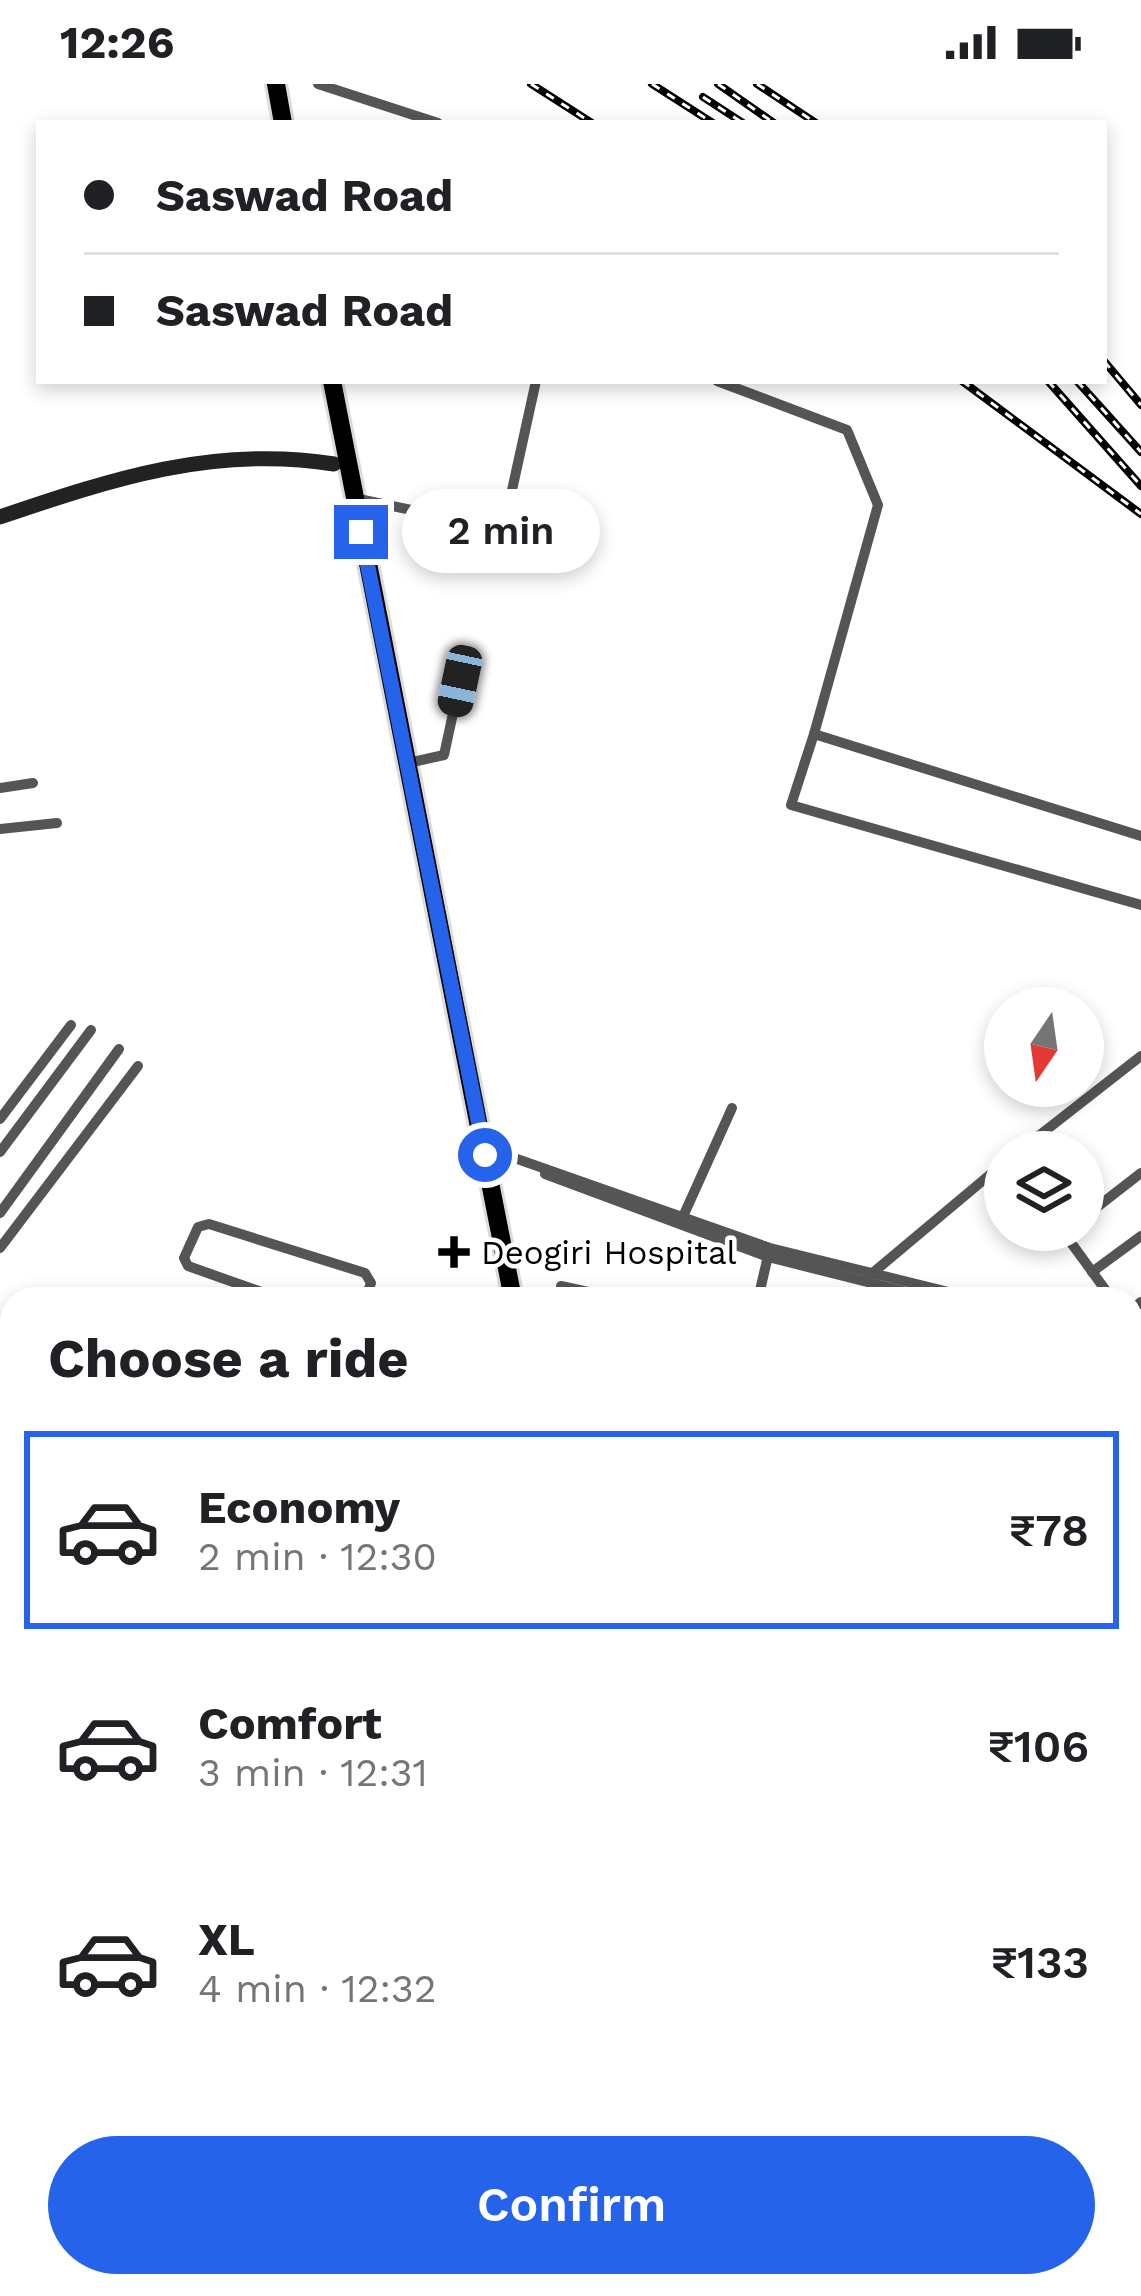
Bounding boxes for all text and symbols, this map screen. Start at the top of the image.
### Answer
text: 12:26 [60,16,174,69]
text: Saswad Road [156,169,453,222]
text: Saswad Road [156,284,453,337]
callout: 2 min [403,490,601,574]
route end [334,505,388,559]
text: 2 min [448,508,554,553]
car [435,642,485,720]
north arrow [984,987,1104,1107]
map controls [984,987,1104,1251]
route start [458,1128,512,1182]
button: layers [984,1131,1104,1251]
place label: Deogiri Hospital [481,1233,737,1272]
marker: Deogiri Hospital [438,1236,470,1268]
text: Choose a ride [48,1327,409,1390]
icon: car [54,1476,162,1584]
text: Economy [198,1481,400,1534]
text: ₹78 [1009,1504,1089,1557]
text: 2 min · 12:30 [198,1534,437,1579]
icon: car [54,1692,162,1800]
text: Comfort [198,1697,382,1750]
text: ₹106 [988,1720,1089,1773]
text: 3 min · 12:31 [198,1750,428,1795]
icon: car [54,1908,162,2016]
text: XL [198,1913,255,1966]
text: ₹133 [991,1936,1089,1989]
text: 4 min · 12:32 [198,1966,436,2011]
button: Confirm [48,2136,1095,2274]

